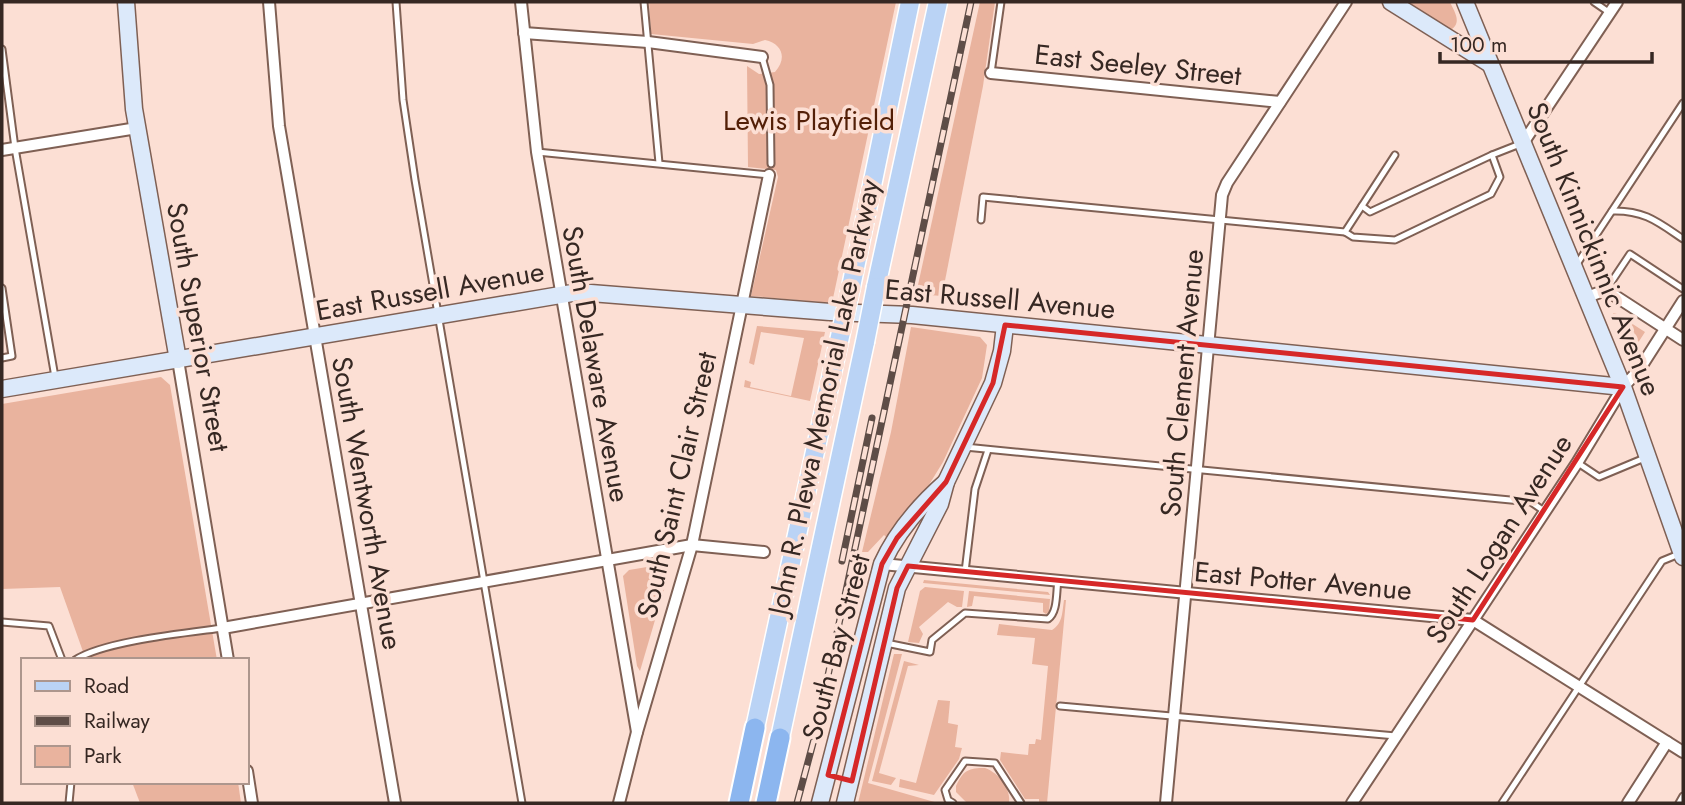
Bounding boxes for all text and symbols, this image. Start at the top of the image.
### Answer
scale bar [1440,21,1652,65]
text: 100 m [1450,30,1507,60]
street label: East Seeley Street [1033,34,1244,96]
street label: South Kinnickinnic Avenue [1516,96,1672,402]
park label: Lewis Playfield [723,100,895,141]
street label: John R. Plewa Memorial Lake Parkway [757,175,890,622]
street label: South Superior Street [156,199,240,455]
street label: South Delaware Avenue [551,223,641,505]
street label: South Clement Avenue [1150,247,1214,519]
street label: East Russell Avenue [313,251,547,331]
street label: East Russell Avenue [883,269,1117,329]
street label: South Saint Clair Street [626,347,728,622]
street label: South Wentworth Avenue [321,353,413,653]
street label: South Logan Avenue [1416,426,1582,652]
street label: South Bay Street [791,549,881,745]
street label: East Potter Avenue [1193,551,1413,611]
legend [21,658,248,784]
text: Road [84,671,129,701]
text: Railway [84,706,150,736]
text: Park [84,741,122,771]

